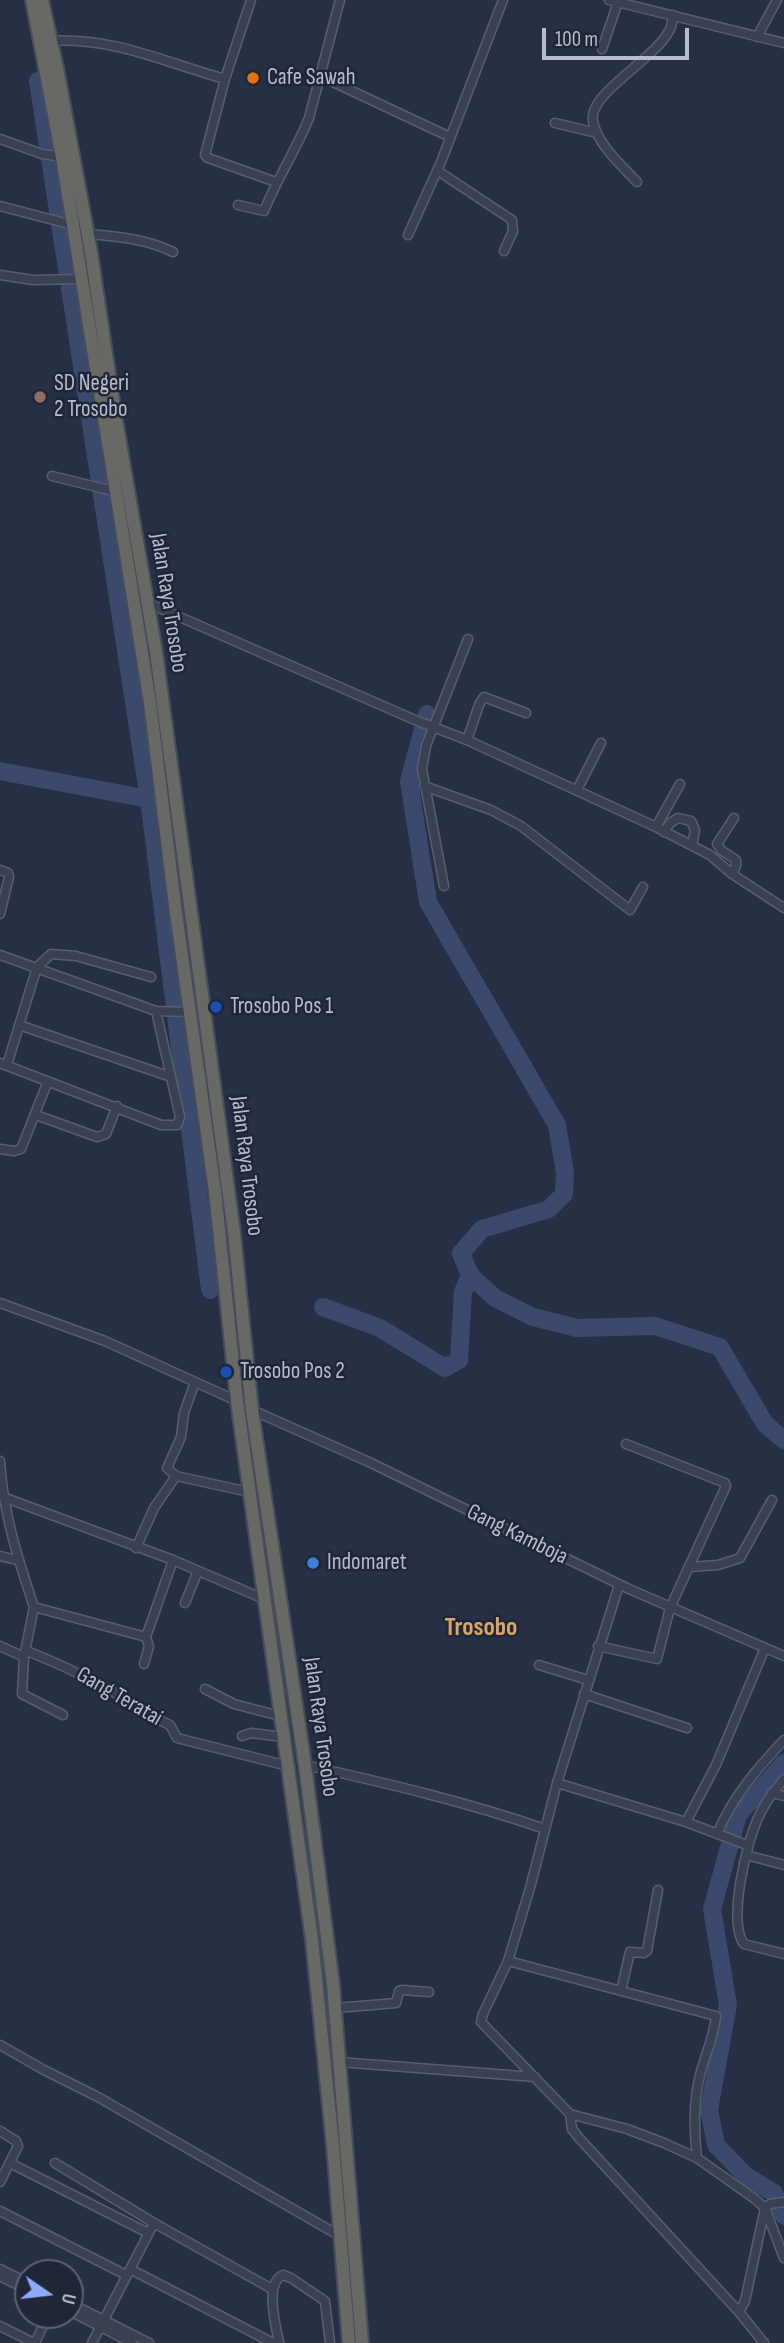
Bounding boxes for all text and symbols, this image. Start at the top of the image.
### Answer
scale bar [546,14,693,58]
text: 100 m [555,27,598,52]
place label: Cafe Sawah [267,64,356,92]
marker: Cafe Sawah [245,70,261,86]
place label: SD Negeri 2 Trosobo [54,370,129,424]
marker: SD Negeri 2 Trosobo [32,389,48,405]
street label: Jalan Raya Trosobo [143,531,193,675]
place label: Trosobo Pos 1 [230,993,333,1021]
marker: Trosobo Pos 1 [208,999,224,1015]
street label: Jalan Raya Trosobo [224,1095,268,1237]
place label: Trosobo Pos 2 [240,1358,345,1386]
marker: Trosobo Pos 2 [218,1364,234,1380]
street label: Gang Kamboja [462,1499,572,1571]
place label: Indomaret [327,1549,407,1577]
marker: Indomaret [305,1555,321,1571]
district label: Trosobo [445,1612,517,1644]
street label: Jalan Raya Trosobo [297,1655,343,1799]
street label: Gang Teratai [71,1661,167,1733]
north arrow [14,2259,84,2329]
text: U [56,2291,80,2306]

